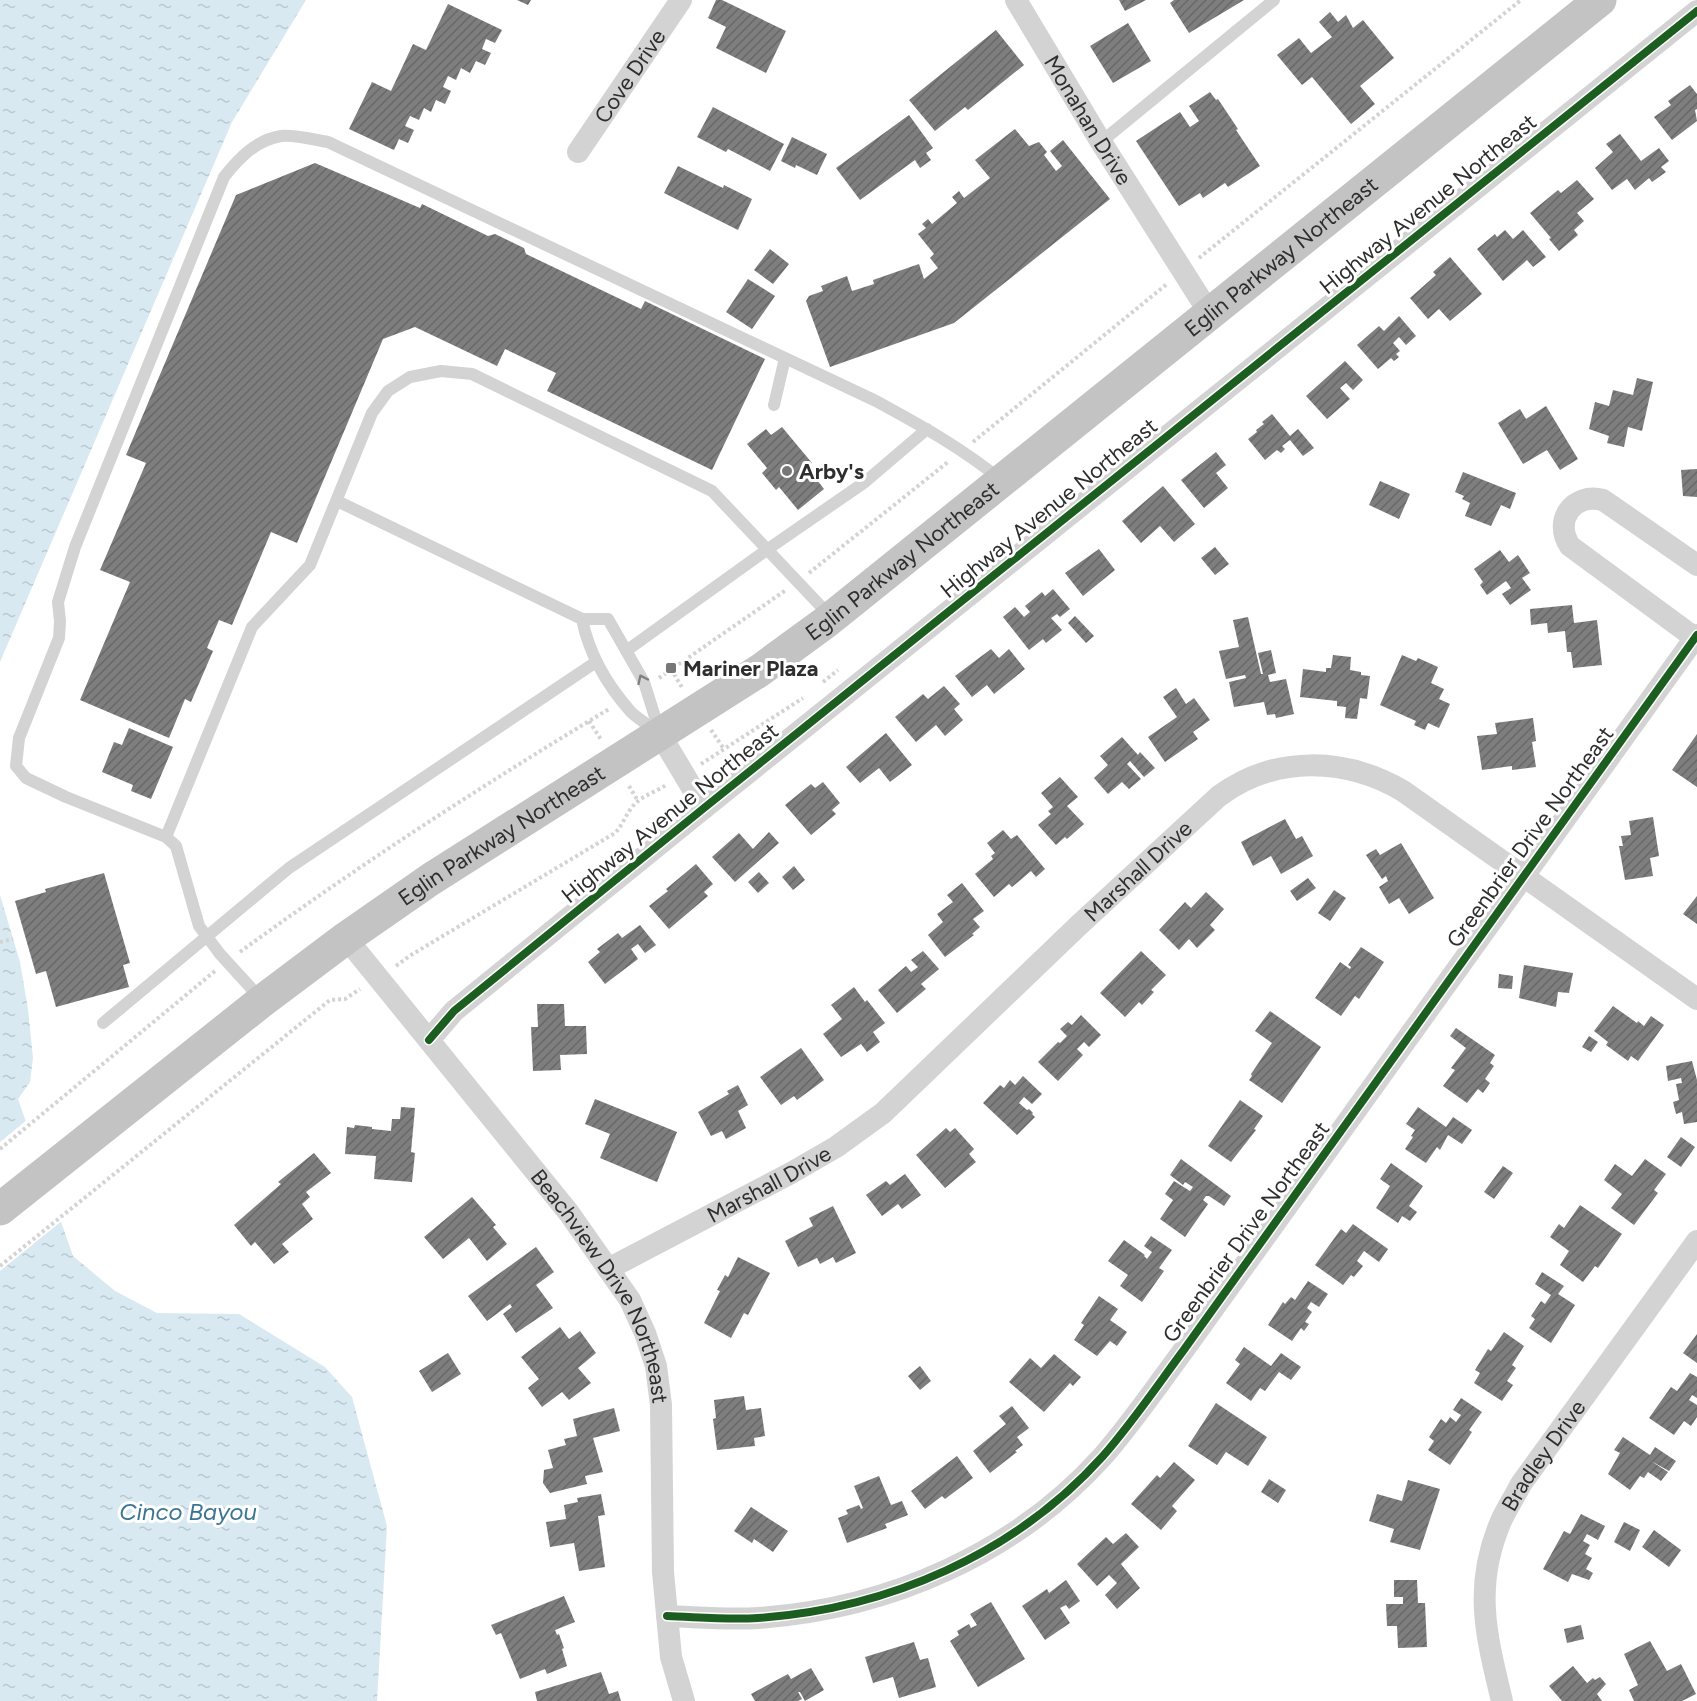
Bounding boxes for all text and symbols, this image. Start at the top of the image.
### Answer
street label: Cove Drive [588,24,671,128]
street label: Monahan Drive [1039,50,1138,190]
street label: Highway Avenue Northeast [1314,108,1542,300]
street label: Eglin Parkway Northeast [1179,171,1383,342]
street label: Highway Avenue Northeast [935,412,1163,604]
place label: Arby's [799,458,864,485]
marker: Arby's [780,464,794,478]
street label: Eglin Parkway Northeast [800,475,1004,646]
place label: Mariner Plaza [683,655,819,682]
marker: Mariner Plaza [664,661,678,675]
one-way arrow [637,675,649,686]
street label: Highway Avenue Northeast [556,717,784,909]
street label: Greenbrier Drive Northeast [1441,721,1619,953]
street label: Eglin Parkway Northeast [393,759,610,911]
street label: Marshall Drive [1078,815,1197,927]
street label: Greenbrier Drive Northeast [1157,1116,1335,1348]
street label: Marshall Drive [702,1139,836,1228]
street label: Beachview Drive Northeast [525,1163,674,1405]
street label: Bradley Drive [1495,1395,1591,1516]
water label: Cinco Bayou [119,1497,257,1526]

